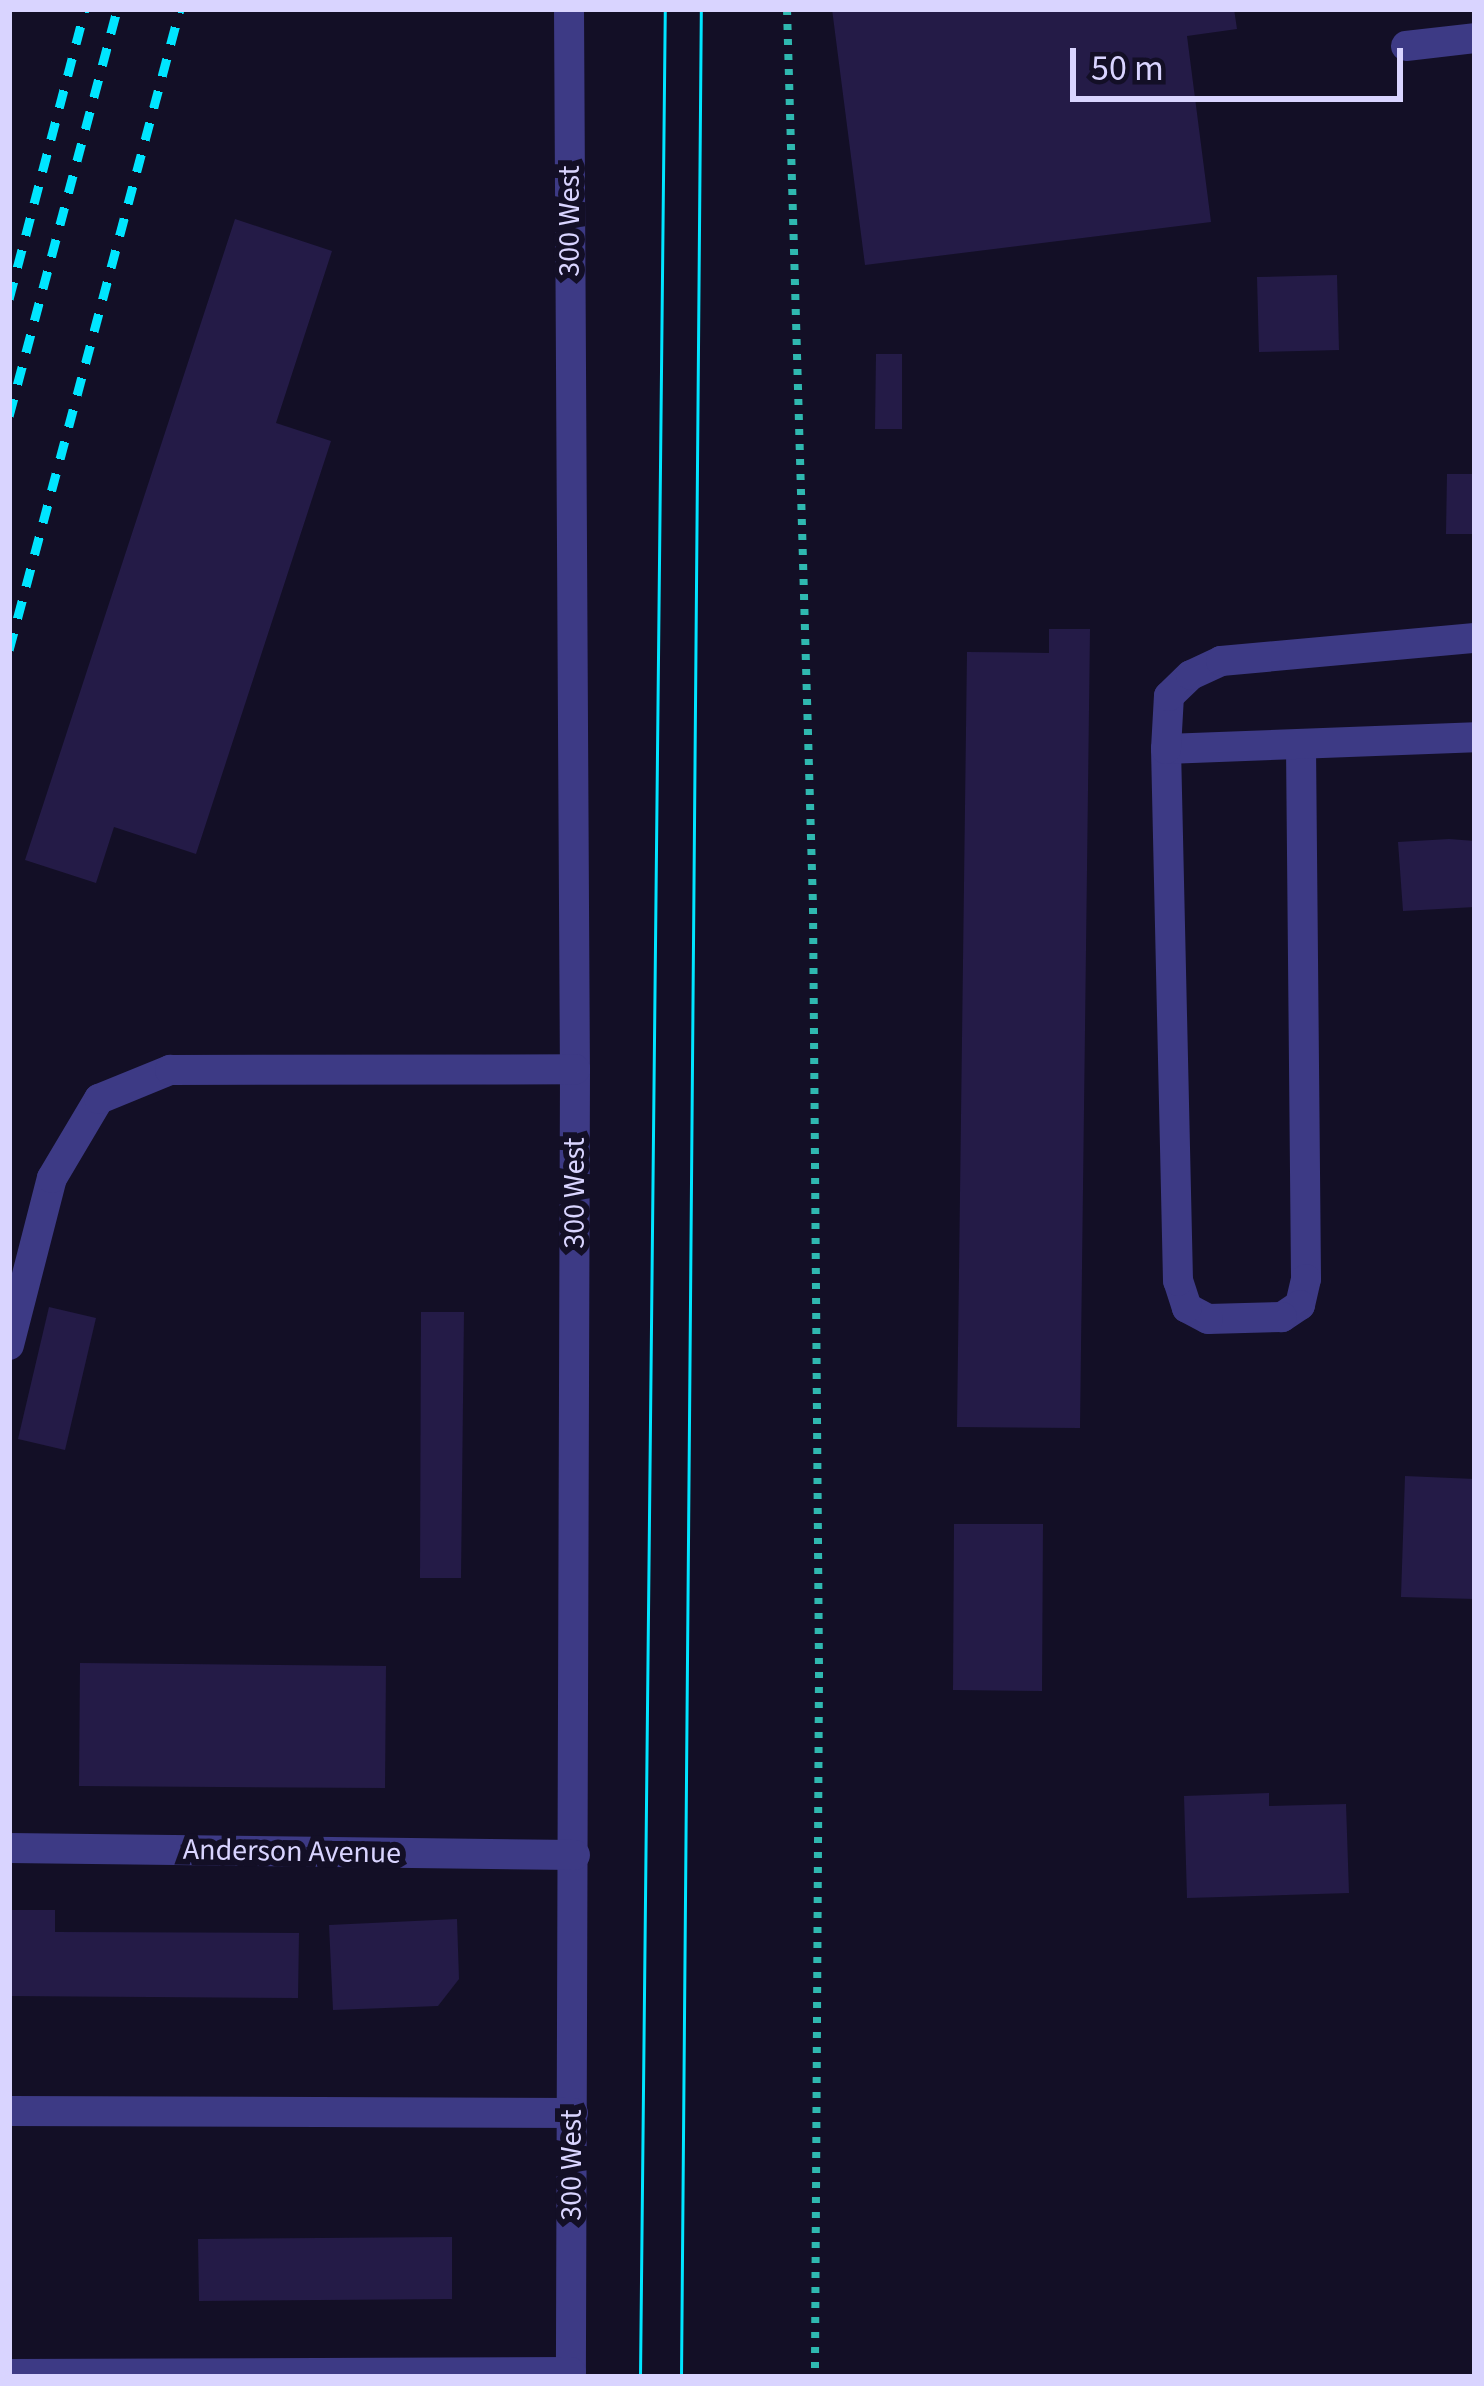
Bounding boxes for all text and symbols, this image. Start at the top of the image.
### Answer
scale bar [1076,24,1409,98]
text: 50 m [1091,43,1164,94]
street label: 300 West [552,165,588,277]
street label: 300 West [557,1137,593,1249]
street label: Anderson Avenue [183,1832,401,1872]
street label: 300 West [554,2109,590,2221]

